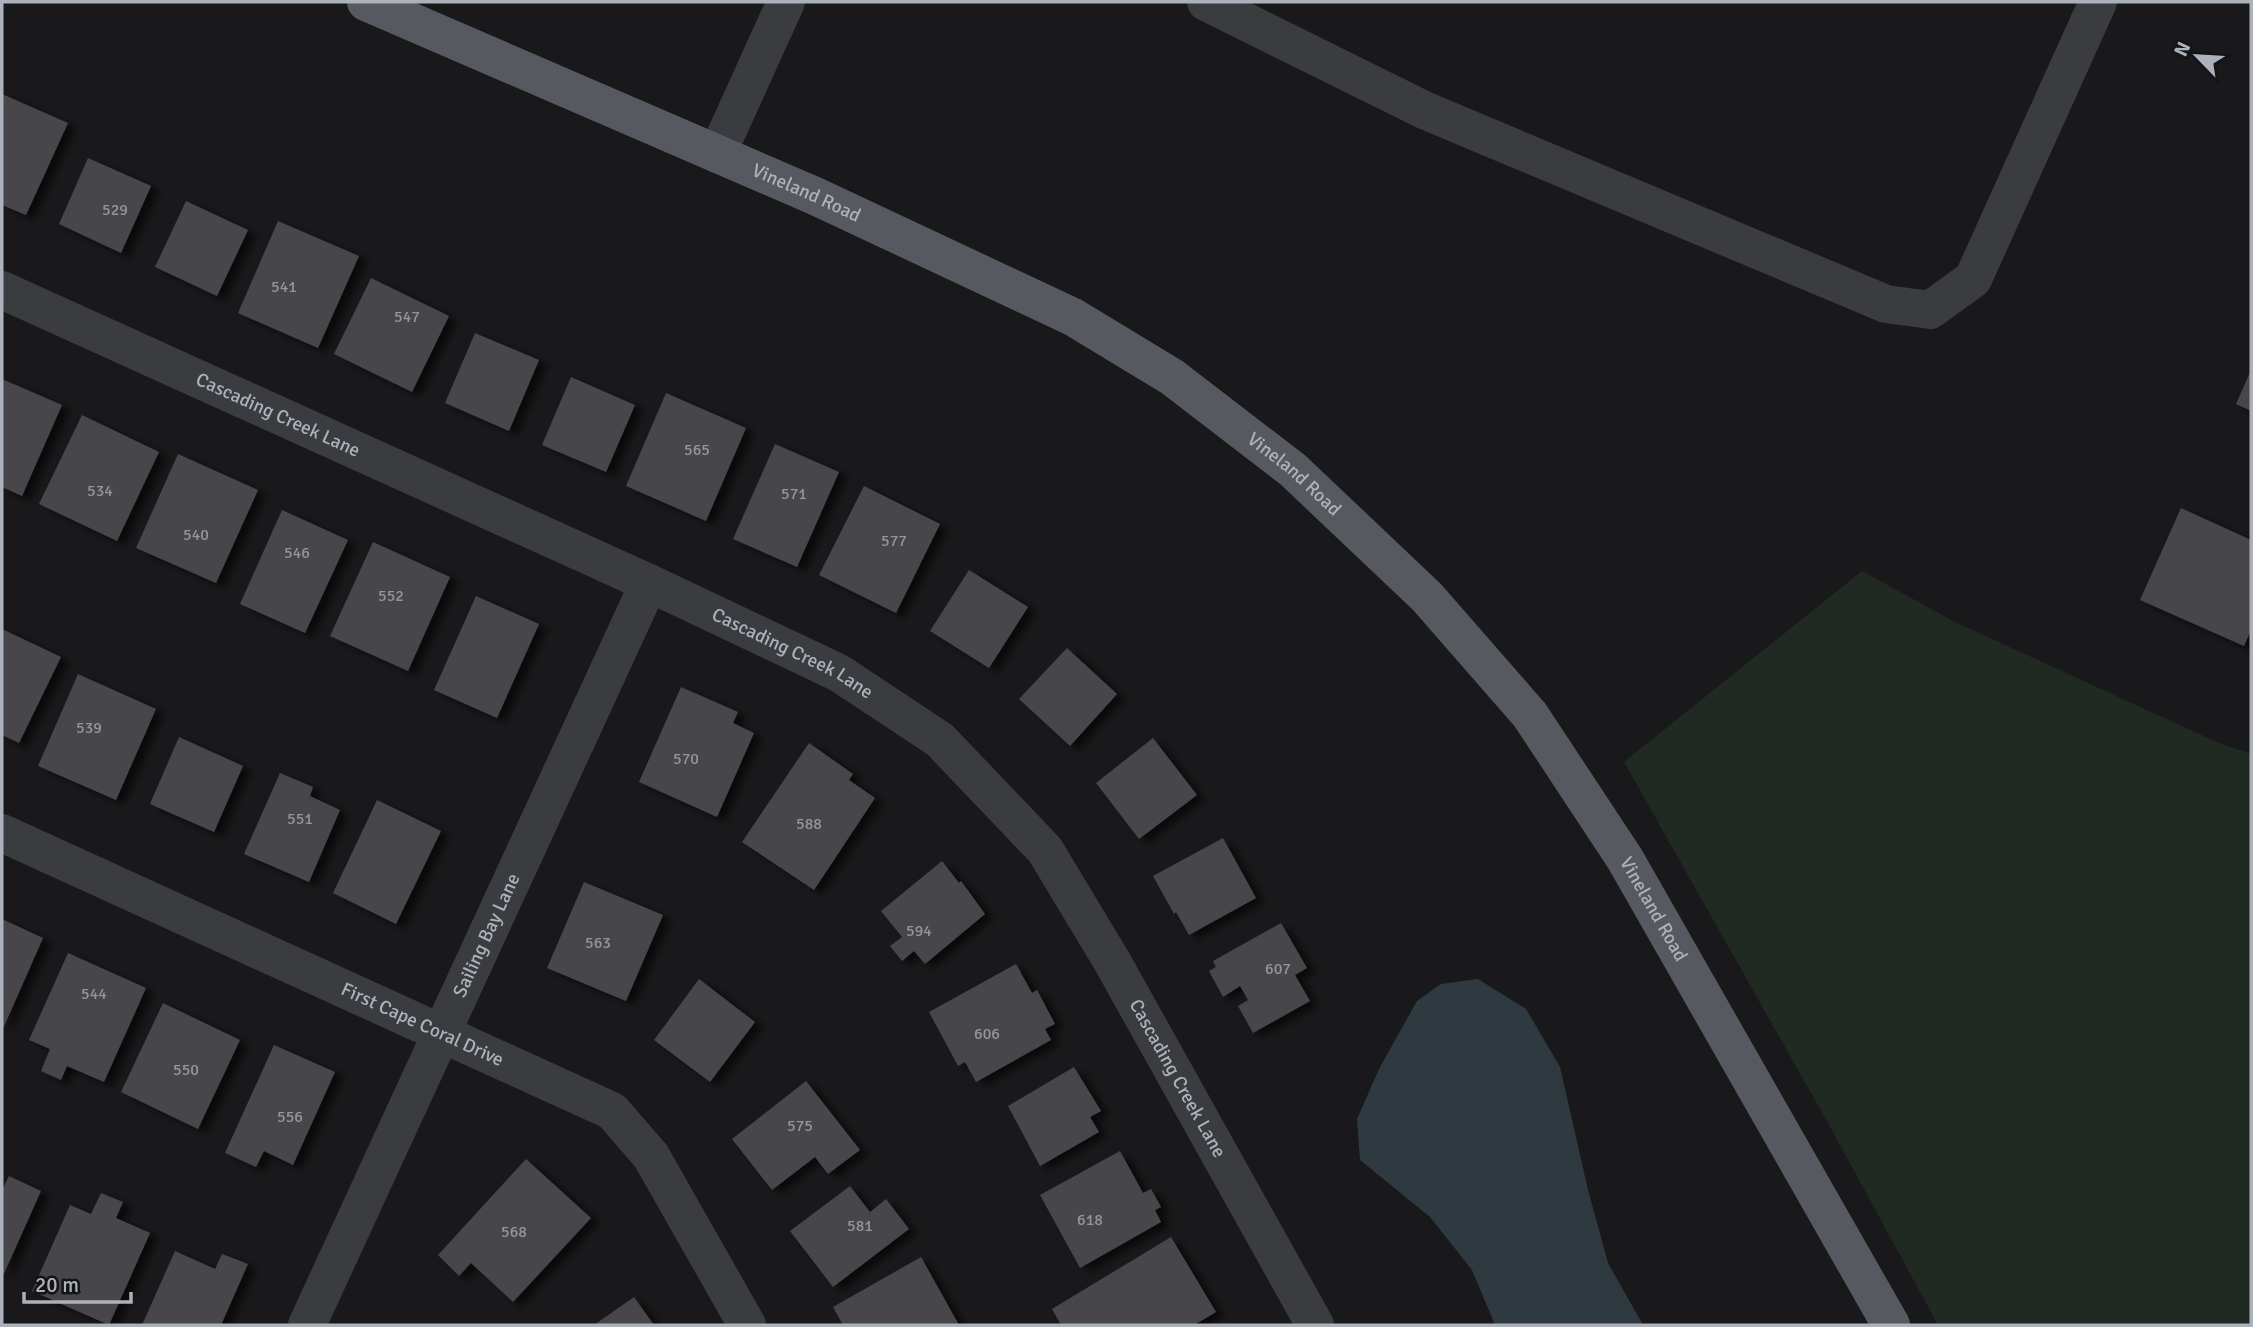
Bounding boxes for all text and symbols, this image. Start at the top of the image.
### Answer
north arrow [2162,21,2232,91]
text: N [2169,38,2196,60]
street label: Vineland Road [748,158,865,228]
house number: 529 [102,200,128,220]
house number: 541 [271,277,297,297]
house number: 547 [394,307,420,327]
street label: Cascading Creek Lane [192,367,364,463]
street label: Vineland Road [1242,427,1346,521]
house number: 565 [684,440,710,460]
house number: 534 [87,481,113,501]
house number: 571 [781,484,807,504]
house number: 540 [183,525,209,545]
house number: 577 [881,531,907,551]
house number: 546 [284,543,310,563]
house number: 552 [378,586,404,606]
street label: Cascading Creek Lane [708,602,878,704]
house number: 539 [76,718,102,738]
house number: 570 [673,749,699,769]
house number: 551 [287,809,313,829]
house number: 588 [796,814,822,834]
street label: Vineland Road [1614,853,1693,966]
street label: Sailing Bay Lane [448,870,526,1001]
house number: 594 [906,921,932,941]
house number: 563 [585,933,611,953]
house number: 607 [1265,959,1291,979]
street label: First Cape Coral Drive [337,977,507,1072]
house number: 544 [81,984,107,1004]
street label: Cascading Creek Lane [1124,995,1231,1162]
house number: 606 [974,1024,1000,1044]
house number: 550 [173,1060,199,1080]
house number: 556 [277,1107,303,1127]
house number: 575 [787,1116,813,1136]
house number: 618 [1077,1210,1103,1230]
house number: 581 [847,1216,873,1236]
house number: 568 [501,1222,527,1242]
scale bar [24,1260,131,1304]
text: 20 m [35,1272,79,1298]

